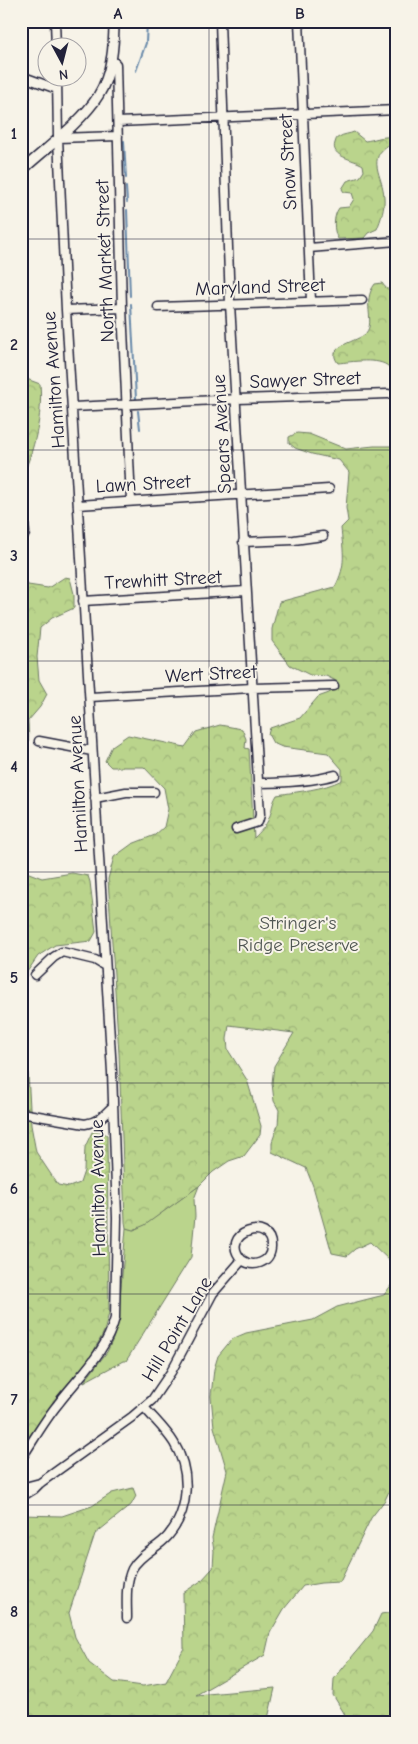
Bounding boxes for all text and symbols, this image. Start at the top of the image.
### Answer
text: A [114,5,123,23]
text: B [295,5,305,23]
north arrow [38,38,88,88]
text: N [58,65,69,83]
street label: Snow Street [274,113,302,211]
text: 1 [11,125,17,143]
street label: North Market Street [91,179,119,343]
street label: Maryland Street [195,274,326,300]
street label: Hamilton Avenue [38,311,70,449]
text: 2 [10,336,18,354]
street label: Sawyer Street [249,367,361,393]
street label: Spears Avenue [208,374,236,494]
street label: Lawn Street [95,471,191,497]
text: 3 [10,547,18,565]
street label: Trewhitt Street [104,566,223,594]
street label: Wert Street [165,661,258,687]
street label: Hamilton Avenue [63,715,93,853]
text: 4 [10,758,18,776]
park label: Stringer's Ridge Preserve [238,912,358,956]
text: 5 [10,969,18,987]
street label: Hamilton Avenue [86,1119,110,1257]
text: 6 [10,1180,18,1198]
street label: Hill Point Lane [137,1273,217,1385]
text: 7 [10,1391,18,1409]
text: 8 [10,1603,18,1621]

